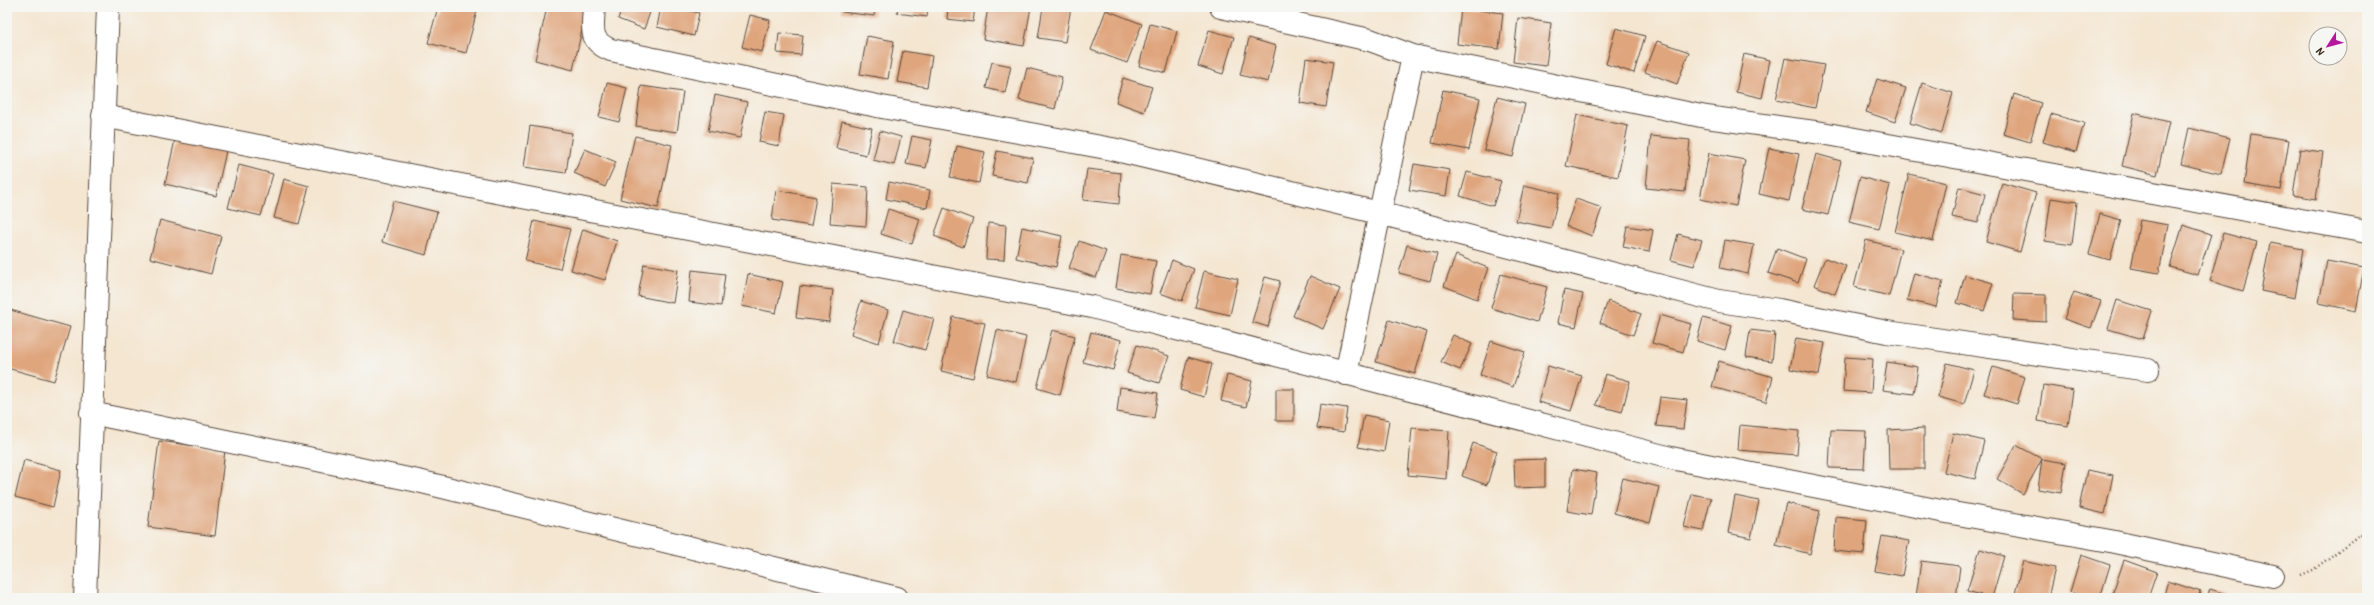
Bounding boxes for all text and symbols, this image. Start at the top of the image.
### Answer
north arrow [2308,26,2348,66]
text: N [2312,45,2327,58]

